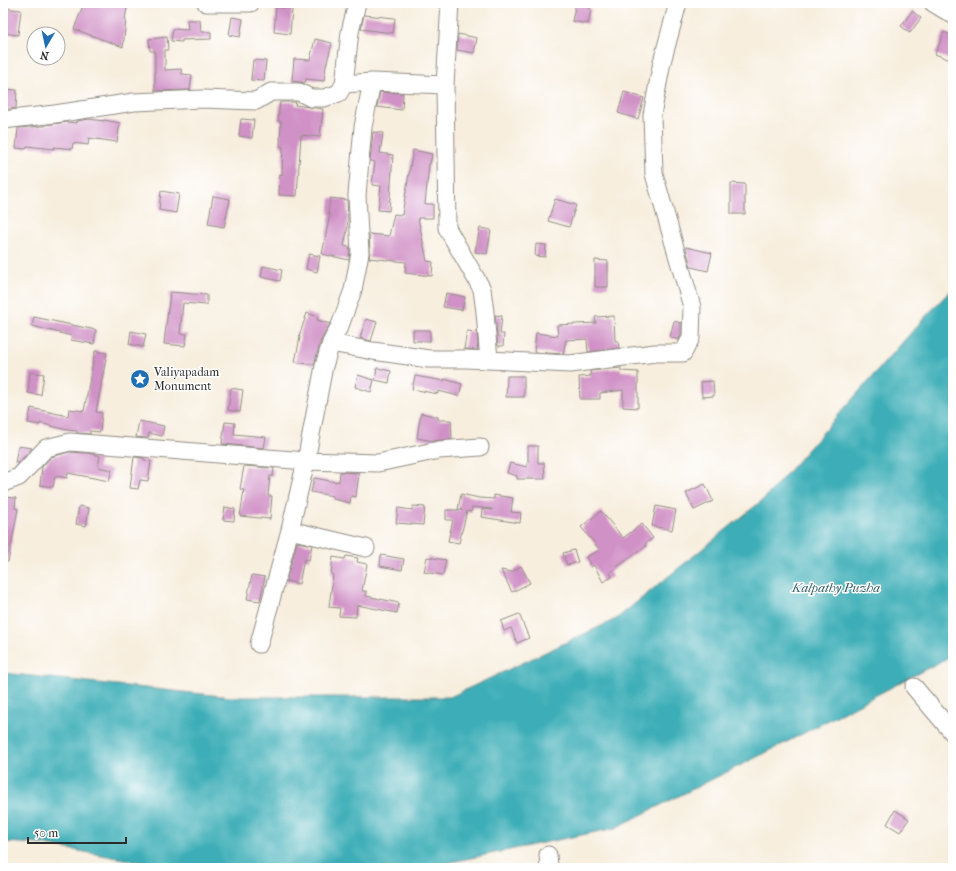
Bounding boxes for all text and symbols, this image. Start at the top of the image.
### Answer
north arrow [26,26,66,66]
text: N [39,48,50,62]
place label: Valiyapadam Monument [153,365,219,393]
place icon: Valiyapadam Monument [129,368,151,390]
water label: Kalpathy Puzha [791,580,880,595]
scale bar [28,819,126,845]
text: 50 m [34,826,58,840]

